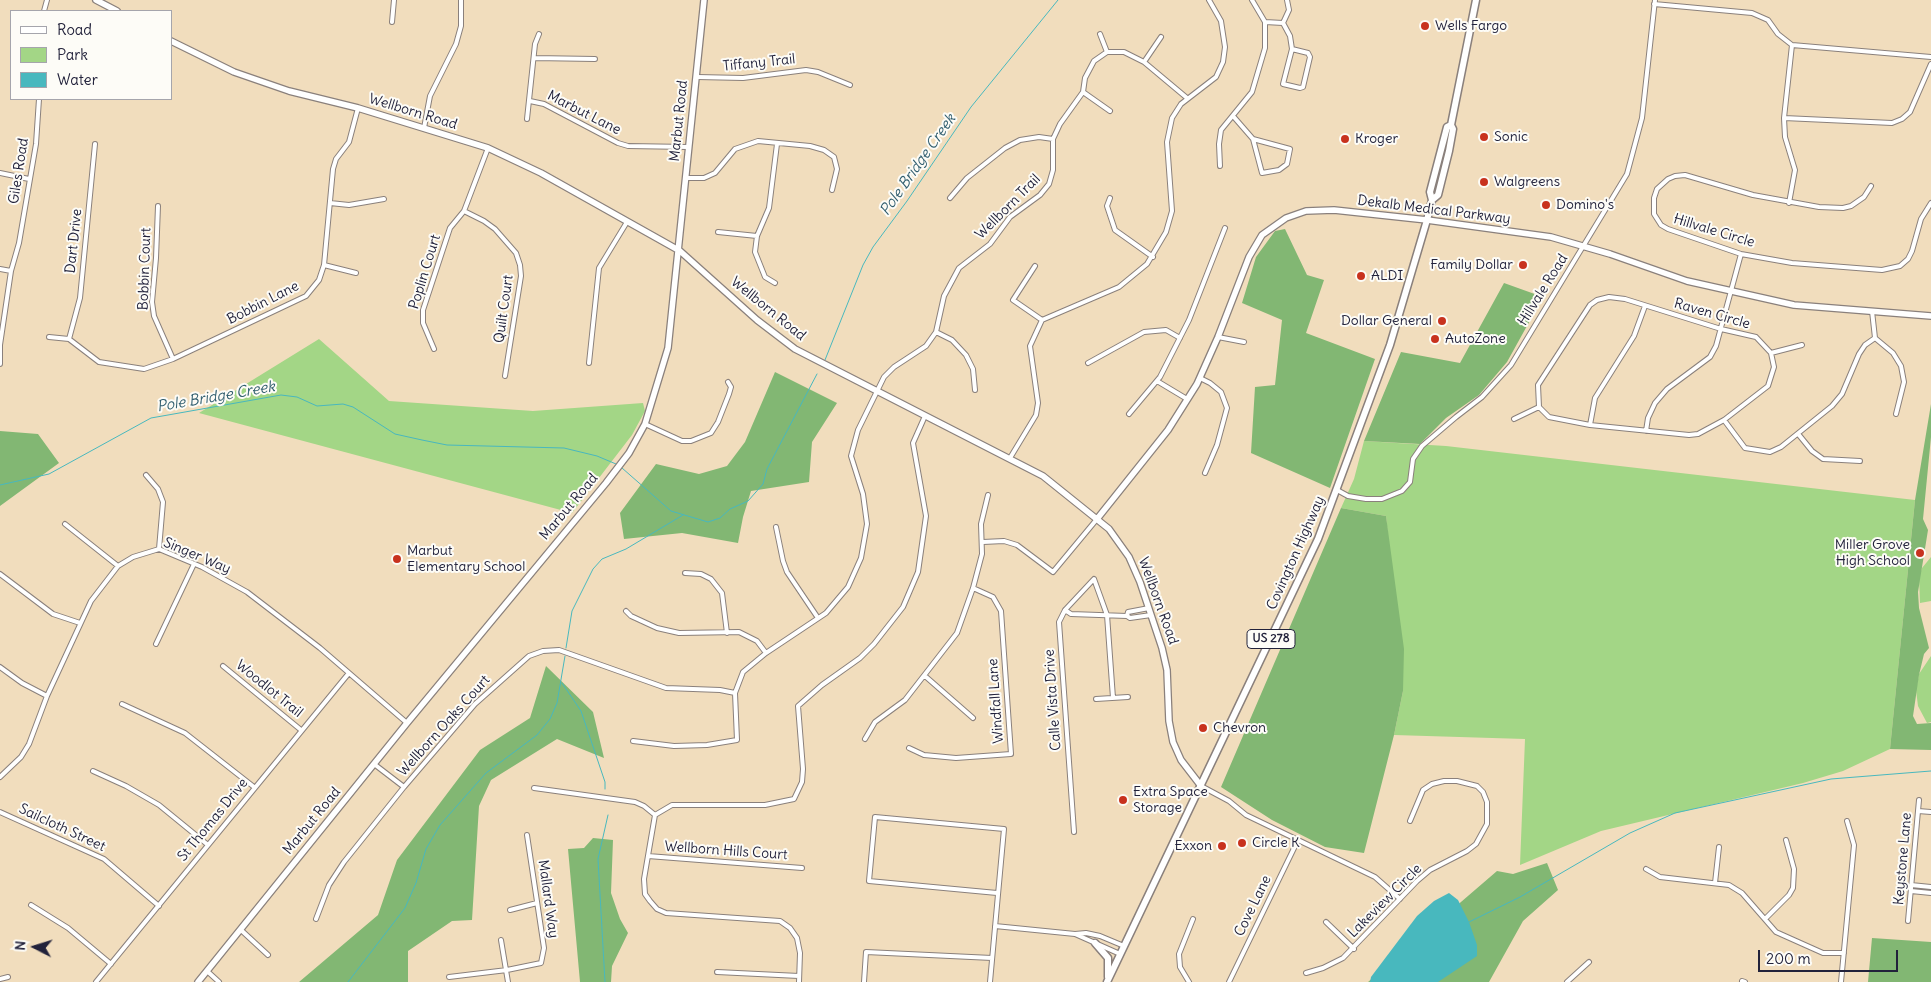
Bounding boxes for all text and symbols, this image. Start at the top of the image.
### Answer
legend [10,10,172,100]
place label: Wells Fargo [1435,18,1507,34]
text: Road [57,20,92,39]
marker: Wells Fargo [1419,20,1431,32]
text: Park [57,45,88,64]
street label: Tiffany Trail [722,51,796,75]
text: Water [57,70,98,89]
street label: Marbut Road [666,79,692,163]
street label: Marbut Lane [545,87,623,139]
street label: Wellborn Road [367,91,459,133]
water label: Pole Bridge Creek [876,111,960,219]
place label: Sonic [1494,129,1528,145]
place label: Kroger [1355,131,1398,147]
marker: Sonic [1478,131,1490,143]
marker: Kroger [1339,133,1351,145]
street label: Giles Road [6,137,32,205]
street label: Wellborn Trail [972,171,1044,243]
place label: Walgreens [1494,174,1560,190]
marker: Walgreens [1478,176,1490,188]
street label: Dekalb Medical Parkway [1356,192,1512,228]
place label: Domino's [1556,197,1614,213]
marker: Domino's [1540,199,1552,211]
street label: Dart Drive [62,208,86,274]
street label: Hillvale Circle [1671,211,1757,251]
street label: Bobbin Court [135,227,155,311]
street label: Poplin Court [406,233,444,311]
street label: Hillvale Road [1514,251,1572,329]
place label: Family Dollar [1430,257,1513,273]
marker: Family Dollar [1517,259,1529,271]
place label: ALDI [1371,268,1403,284]
marker: ALDI [1355,270,1367,282]
street label: Quilt Court [491,274,517,344]
street label: Wellborn Road [727,274,809,344]
street label: Bobbin Lane [224,278,302,328]
street label: Raven Circle [1672,295,1752,333]
place label: Dollar General [1341,313,1432,329]
marker: Dollar General [1436,315,1448,327]
place label: AutoZone [1445,331,1506,347]
marker: AutoZone [1429,333,1441,345]
water label: Pole Bridge Creek [156,378,276,416]
street label: Marbut Road [536,470,602,544]
street label: Covington Highway [1263,494,1329,612]
street label: Singer Way [161,534,233,578]
place label: Miller Grove High School [1835,537,1910,570]
place label: Marbut Elementary School [407,543,525,576]
marker: Miller Grove High School [1914,547,1926,559]
marker: Marbut Elementary School [391,553,403,565]
street label: Wellborn Road [1134,555,1182,647]
road number: US 278 [1247,630,1295,648]
street label: Calle Vista Drive [1041,649,1065,751]
street label: Woodlot Trail [232,657,306,721]
street label: Windfall Lane [985,658,1007,744]
street label: Wellborn Oaks Court [394,672,494,780]
place label: Chevron [1213,720,1266,736]
marker: Chevron [1197,722,1209,734]
street label: St Thomas Drive [174,775,252,865]
street label: Marbut Road [280,784,344,858]
place label: Extra Space Storage [1133,784,1208,816]
marker: Extra Space Storage [1117,794,1129,806]
street label: Sailcloth Street [16,801,108,855]
street label: Keystone Lane [1891,812,1915,906]
place label: Circle K [1252,835,1300,851]
marker: Circle K [1236,837,1248,849]
street label: Wellborn Hills Court [664,838,788,864]
place label: Exxon [1174,838,1212,854]
marker: Exxon [1216,840,1228,852]
street label: Mallard Way [534,859,562,939]
street label: Lakeview Circle [1345,861,1425,941]
street label: Cove Lane [1231,873,1275,939]
north arrow [10,922,60,972]
text: N [11,940,29,951]
scale bar [1761,940,1901,972]
text: 200 m [1766,949,1811,968]

